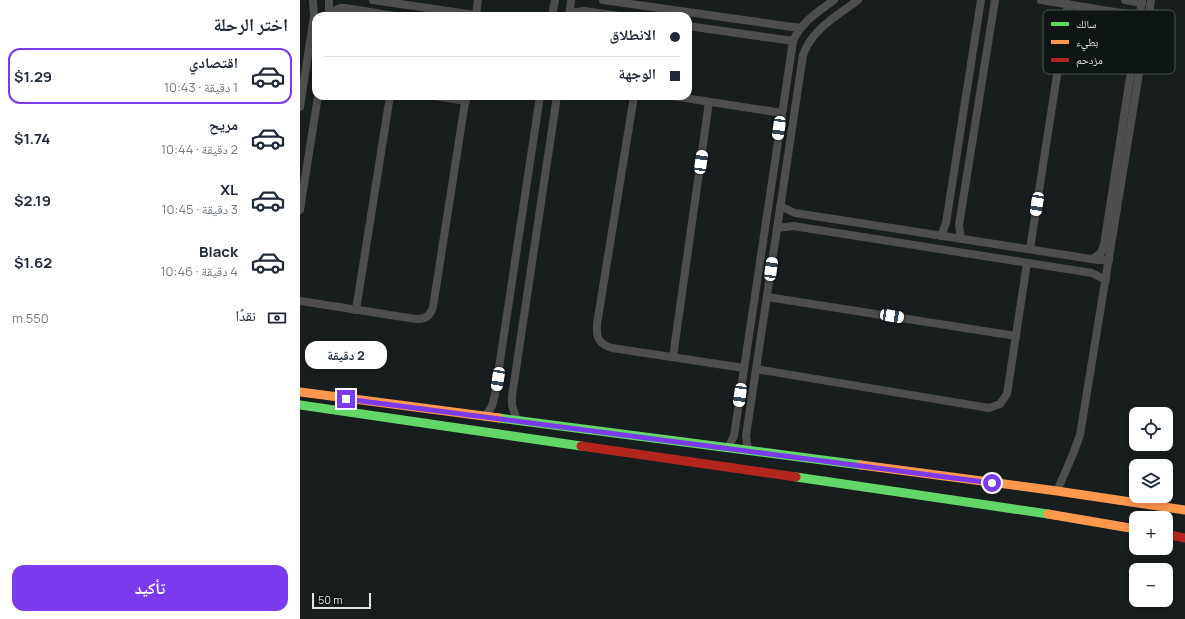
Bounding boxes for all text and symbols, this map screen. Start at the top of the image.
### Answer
legend [1043,10,1175,74]
text: اختر الرحلة [213,12,288,36]
text: سالك [1076,16,1096,31]
text: الانطلاق [610,24,656,45]
text: بطيء [1076,34,1098,51]
text: اقتصادي [189,52,238,73]
text: مزدحم [1076,52,1103,68]
icon: car [250,58,286,94]
text: الوجهة [618,63,656,84]
text: $1.29 [14,66,52,87]
text: 1 دقيقة · 10:43 [164,78,238,96]
text: مريح [209,114,238,135]
car [771,115,787,141]
icon: car [250,120,286,156]
text: $1.74 [14,128,50,149]
text: 2 دقيقة · 10:44 [161,140,238,158]
car [693,149,709,175]
text: XL [220,179,238,200]
icon: car [250,182,286,218]
text: $2.19 [14,190,51,211]
car [1029,191,1045,217]
text: 3 دقيقة · 10:45 [162,200,238,218]
text: Black [199,241,238,262]
icon: car [250,244,286,280]
text: $1.62 [14,252,52,273]
car [763,256,779,282]
text: 4 دقيقة · 10:46 [161,262,238,280]
text: نقدًا [235,305,256,326]
icon: cash [266,307,288,329]
car [879,308,905,324]
text: 550 m [12,309,49,327]
callout: 2 دقيقة [305,341,387,369]
text: 2 دقيقة [327,346,365,364]
car [490,366,506,392]
car [732,382,748,408]
route end [337,390,355,408]
map controls [1129,407,1173,607]
button: locate [1129,407,1173,451]
button: layers [1129,459,1173,503]
route start [983,474,1001,492]
button: + [1129,511,1173,555]
button: − [1129,563,1173,607]
button: تأكيد [12,565,288,611]
scale bar [312,591,371,610]
text: 50 m [318,592,343,607]

